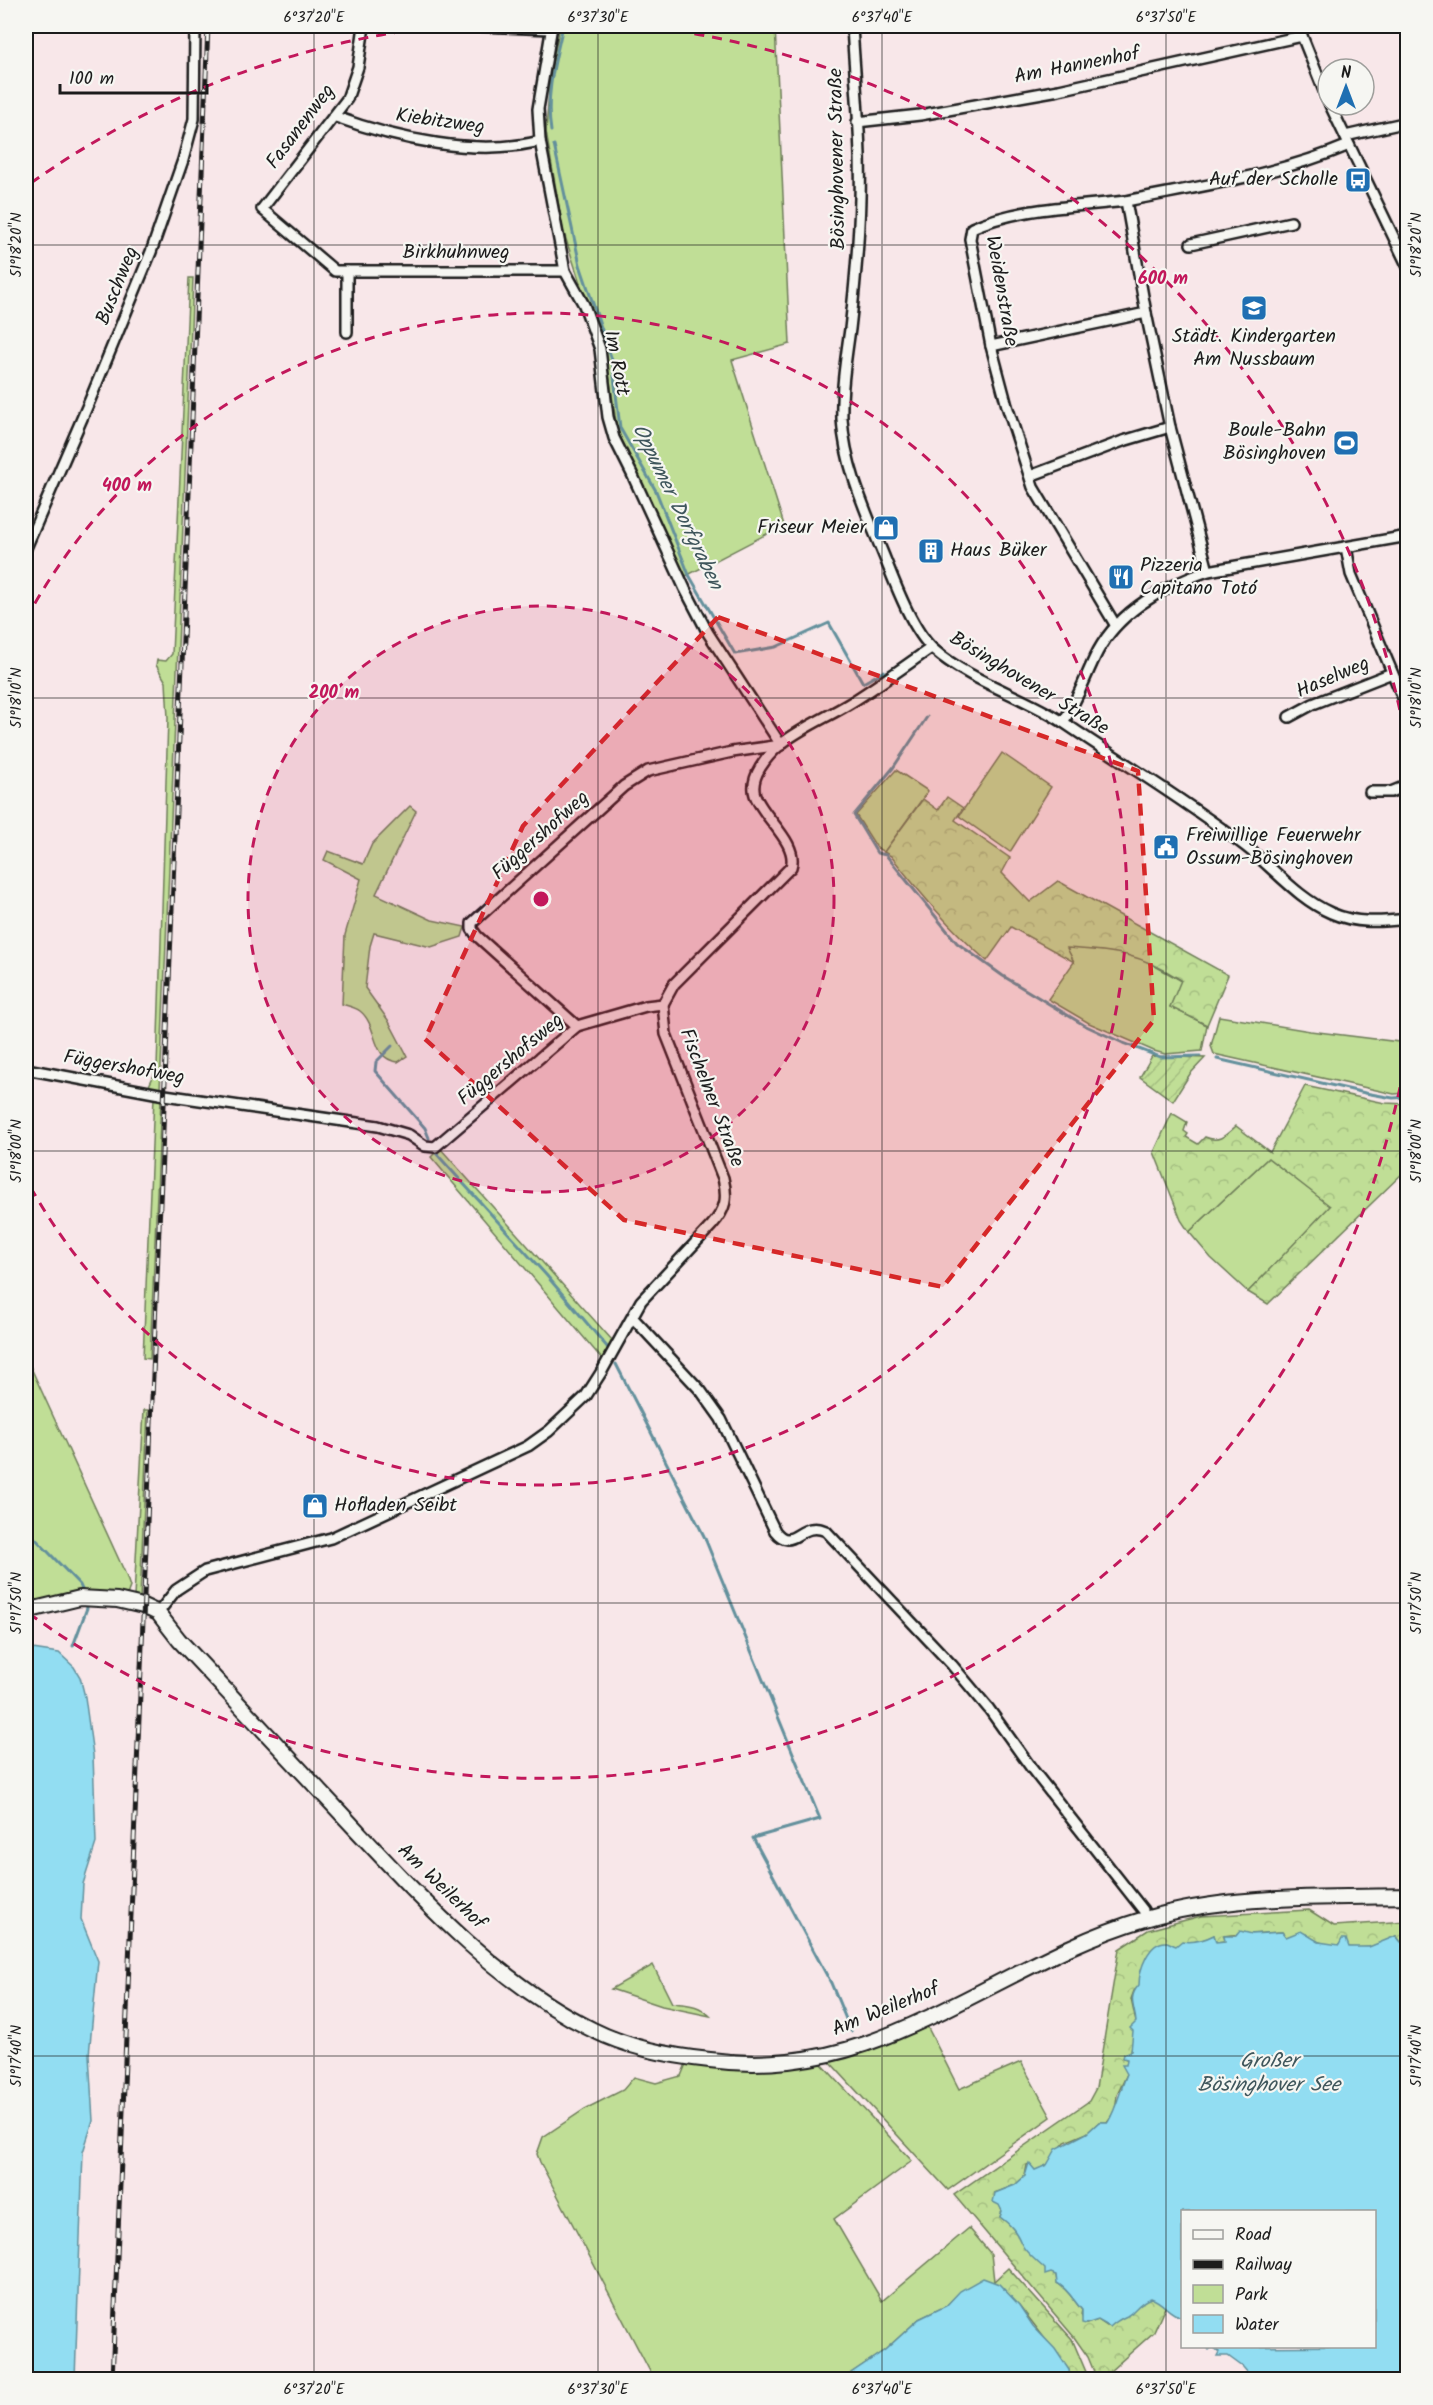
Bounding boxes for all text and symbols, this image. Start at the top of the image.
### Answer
text: 6°37'20"E [283,6,346,30]
text: 6°37'30"E [568,6,630,30]
text: 6°37'40"E [852,6,914,30]
text: 6°37'50"E [1136,6,1197,30]
street label: Am Hannenhof [1012,38,1145,94]
scale bar [60,57,207,95]
north arrow [1316,57,1376,117]
text: N [1341,61,1351,86]
text: 100 m [69,65,114,94]
street label: Bösinghovener Straße [820,68,856,250]
street label: Fasanenweg [258,77,344,177]
street label: Kiebitzweg [394,100,486,144]
place label: Auf der Scholle [1209,164,1338,196]
bus stop icon: Auf der Scholle [1343,165,1373,195]
text: 51°18'20"N [5,212,29,278]
text: 51°18'20"N [1405,212,1429,278]
street label: Weidenstraße [976,233,1026,349]
street label: Birkhuhnweg [402,237,510,269]
street label: Buschweg [88,242,148,330]
text: 600 m [1138,265,1188,294]
school or university icon: Städt. Kindergarten Am Nussbaum [1239,293,1269,323]
place label: Städt. Kindergarten Am Nussbaum [1172,321,1336,376]
street label: Im Rott [594,327,638,399]
place label: Boule-Bahn Bösinghoven [1223,415,1326,470]
water label: Oppumer Dorfgraben [623,418,732,597]
sports icon: Boule-Bahn Bösinghoven [1331,428,1361,458]
text: 400 m [102,472,152,501]
place label: Friseur Meier [757,512,867,544]
shop icon: Friseur Meier [871,513,901,543]
place label: Haus Büker [950,535,1048,567]
building icon: Haus Büker [916,536,946,566]
place label: Pizzeria Capitano Totó [1140,550,1258,605]
restaurant icon: Pizzeria Capitano Totó [1106,562,1136,592]
street label: Bösinghovener Straße [943,623,1115,745]
street label: Haselweg [1291,648,1375,708]
text: 51°18'10"N [5,667,29,729]
text: 51°18'10"N [1405,667,1429,729]
text: 200 m [309,679,360,708]
street label: Függershofweg [485,783,597,889]
place label: Freiwillige Feuerwehr Ossum-Bösinghoven [1186,820,1362,875]
public building icon: Freiwillige Feuerwehr Ossum-Bösinghoven [1151,832,1181,862]
centre of rings [531,889,551,909]
street label: Függershofsweg [451,1006,571,1114]
street label: Fischelner Straße [670,1024,752,1172]
street label: Függershofweg [61,1042,187,1094]
text: 51°18'00"N [5,1119,29,1183]
text: 51°18'00"N [1405,1119,1429,1183]
place label: Hofladen Seibt [334,1490,457,1522]
shop icon: Hofladen Seibt [300,1491,330,1521]
text: 51°17'50"N [5,1572,29,1634]
text: 51°17'50"N [1405,1572,1429,1634]
street label: Am Weilerhof [389,1836,495,1940]
street label: Am Weilerhof [827,1973,947,2046]
text: 51°17'40"N [5,2025,29,2087]
text: 51°17'40"N [1405,2025,1429,2087]
water label: Großer Bösinghover See [1198,2045,1343,2102]
legend [1181,2210,1376,2348]
text: Road [1235,2221,1272,2250]
text: Railway [1235,2251,1292,2280]
text: Park [1235,2281,1268,2310]
text: Water [1235,2311,1280,2340]
text: 6°37'20"E [283,2378,346,2402]
text: 6°37'30"E [568,2378,630,2402]
text: 6°37'40"E [852,2378,914,2402]
text: 6°37'50"E [1136,2378,1197,2402]

